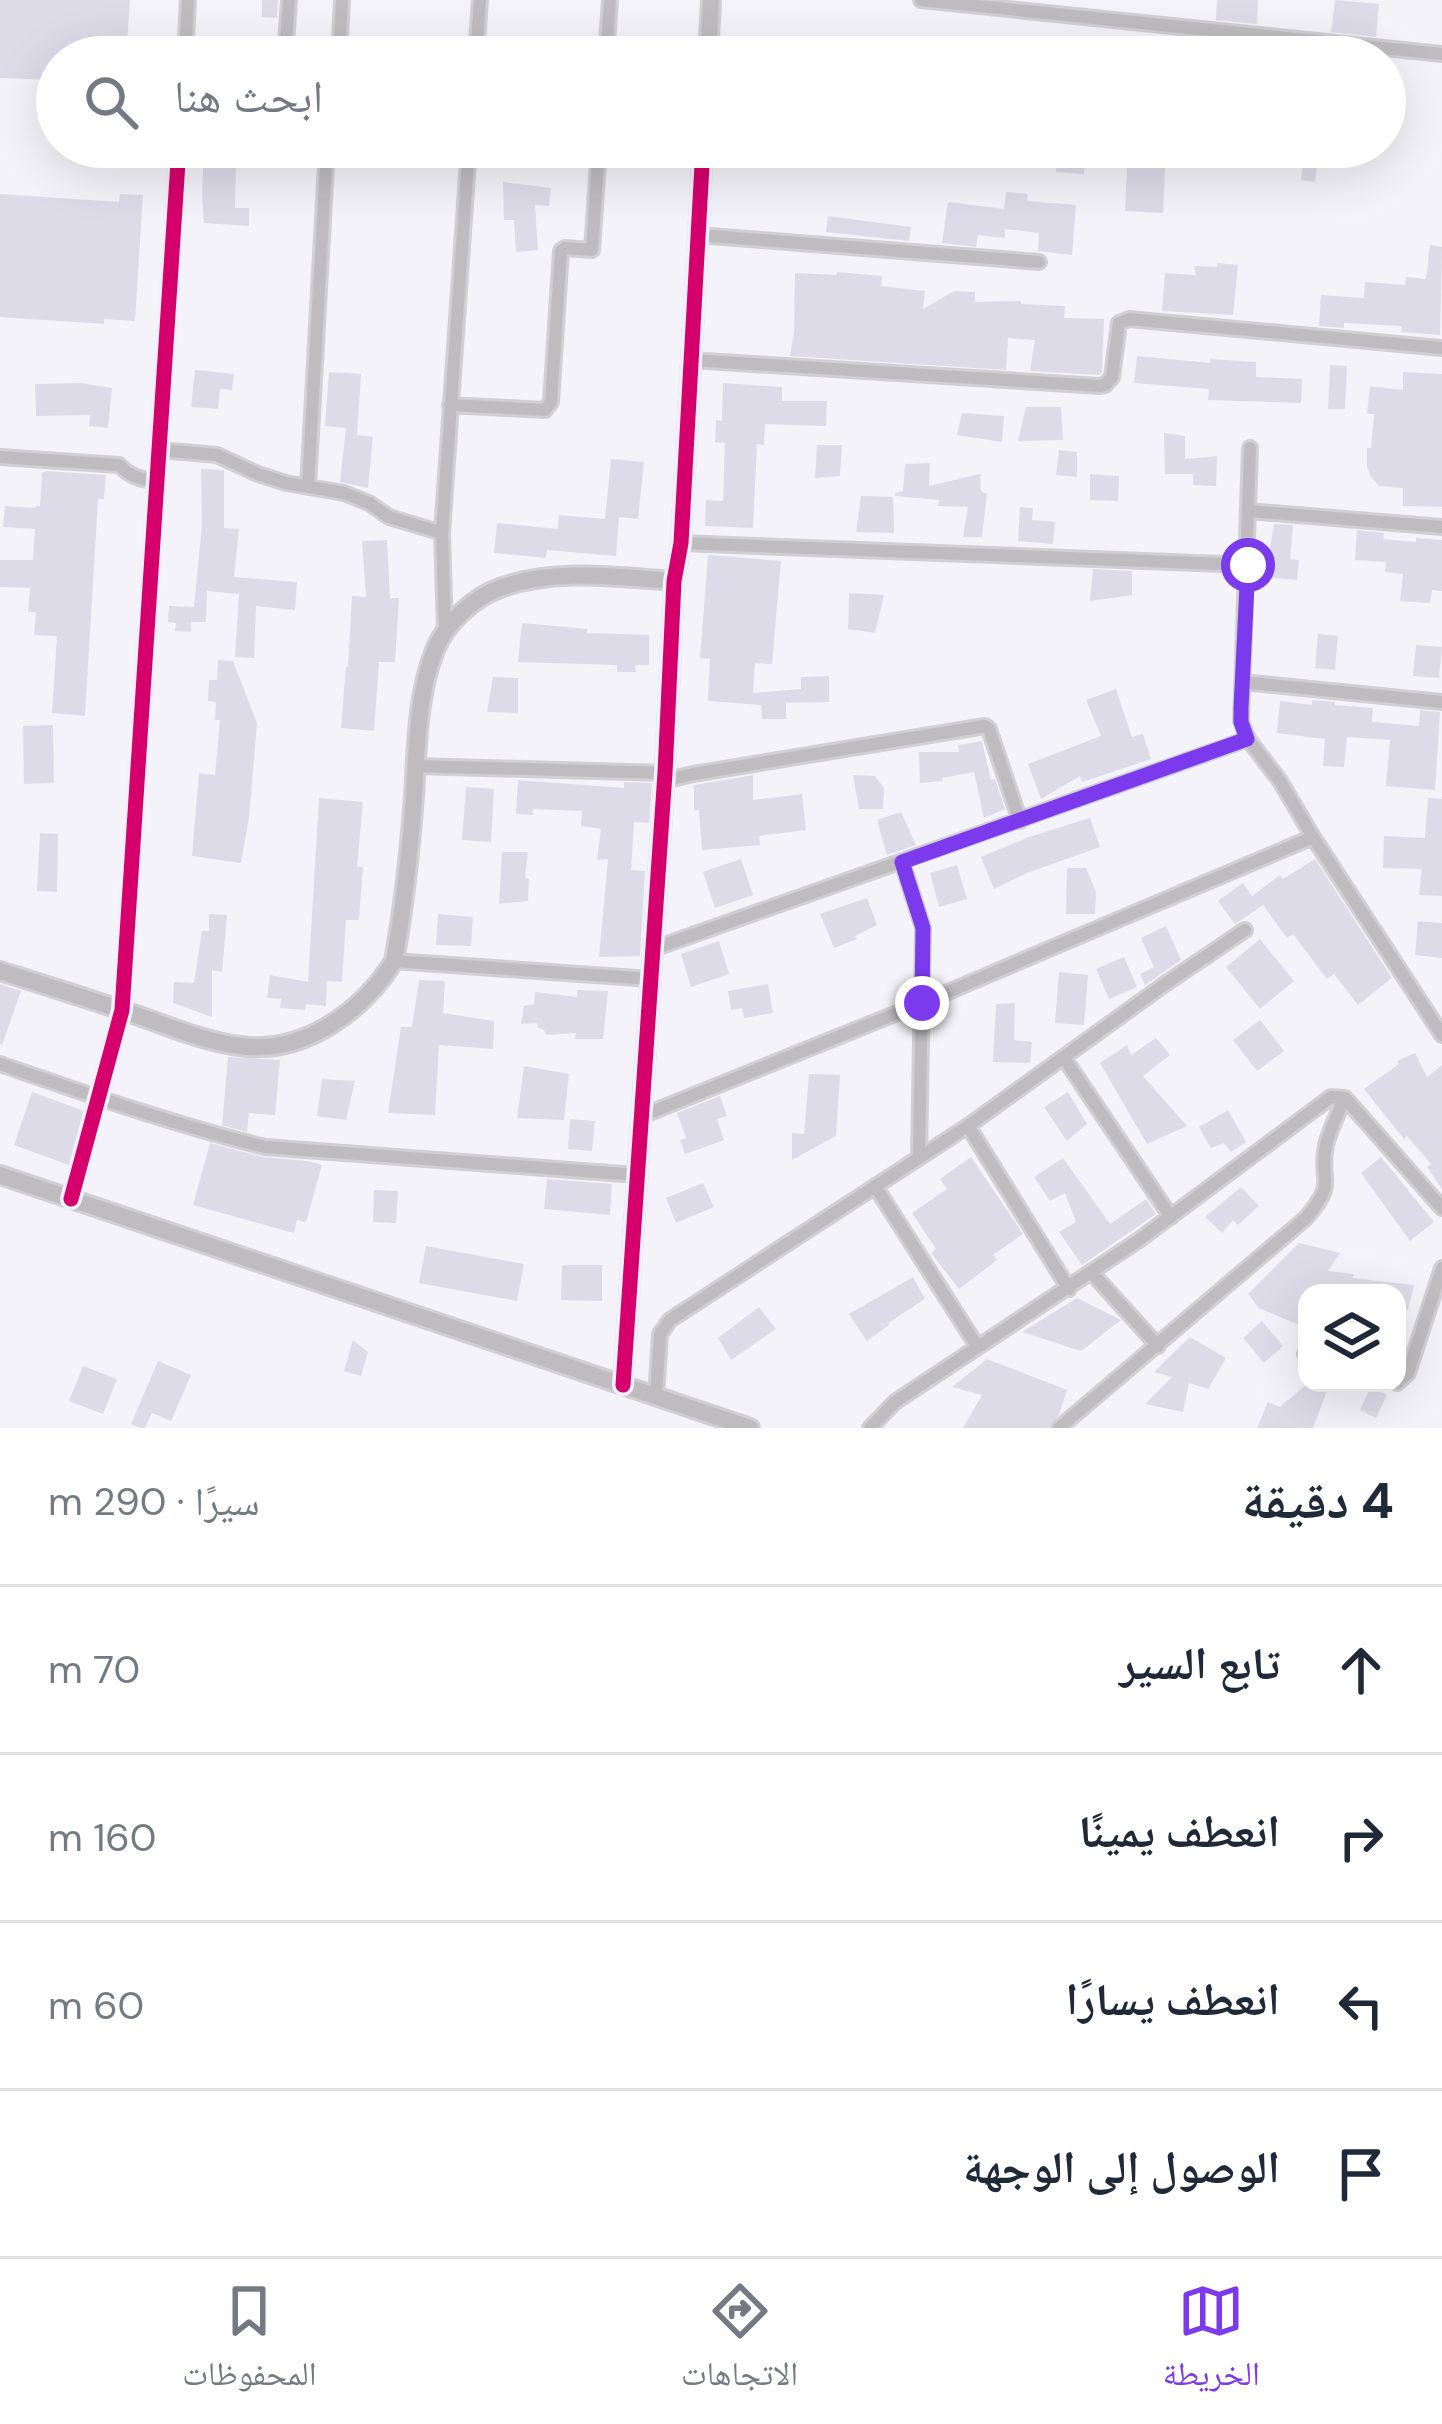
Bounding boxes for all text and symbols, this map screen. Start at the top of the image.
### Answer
search box [36,36,1406,168]
text: ابحث هنا [174,67,323,126]
icon: search [78,69,144,135]
route start [1221,538,1275,592]
route end [895,976,949,1030]
map controls [1298,1284,1406,1392]
button: layers [1298,1284,1406,1392]
text: 4 دقيقة [1242,1467,1394,1534]
text: سيرًا · 290 m [48,1476,260,1527]
text: تابع السير [1119,1634,1280,1693]
icon: ahead [1328,1637,1394,1703]
text: 70 m [48,1644,140,1695]
text: انعطف يمينًا [1079,1802,1280,1861]
icon: right [1328,1805,1394,1871]
text: 160 m [48,1812,156,1863]
text: انعطف يسارًا [1065,1970,1280,2029]
icon: left [1328,1973,1394,2039]
text: 60 m [48,1980,144,2031]
text: الوصول إلى الوجهة [963,2138,1280,2197]
icon: arrive [1328,2141,1394,2207]
tab: المحفوظات [182,2278,317,2406]
tab: الاتجاهات [681,2278,798,2406]
tab: الخريطة [1163,2278,1260,2406]

